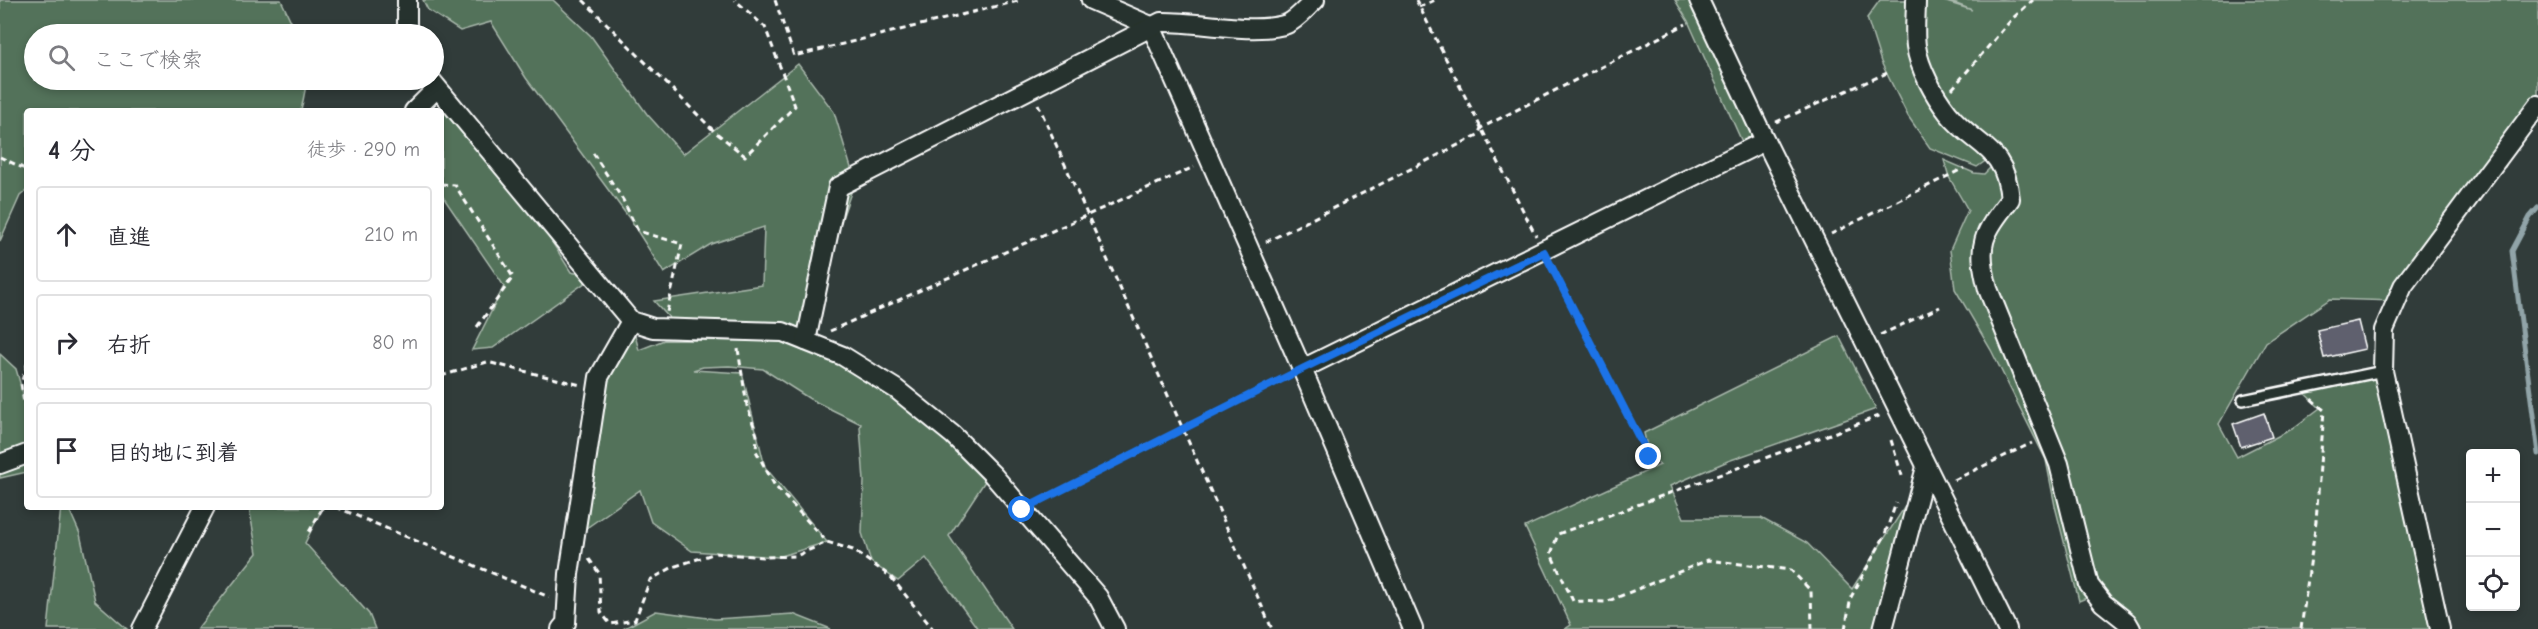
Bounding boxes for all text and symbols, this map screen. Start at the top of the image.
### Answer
search box [24,24,444,90]
icon: search [45,41,78,74]
text: ここで検索 [93,47,203,73]
text: 4 分 [48,136,95,166]
text: 徒歩 · 290 m [307,138,420,161]
icon: ahead [50,218,83,251]
text: 210 m [364,223,418,246]
text: 直進 [107,224,151,250]
icon: right [50,326,83,359]
text: 80 m [372,331,418,354]
text: 右折 [107,332,151,358]
icon: arrive [50,434,83,467]
text: 目的地に到着 [107,440,239,466]
route end [1635,443,1661,469]
map controls [2466,449,2520,611]
button: + [2466,449,2520,503]
route start [1008,496,1034,522]
button: − [2466,503,2520,557]
button: locate [2466,557,2520,611]

